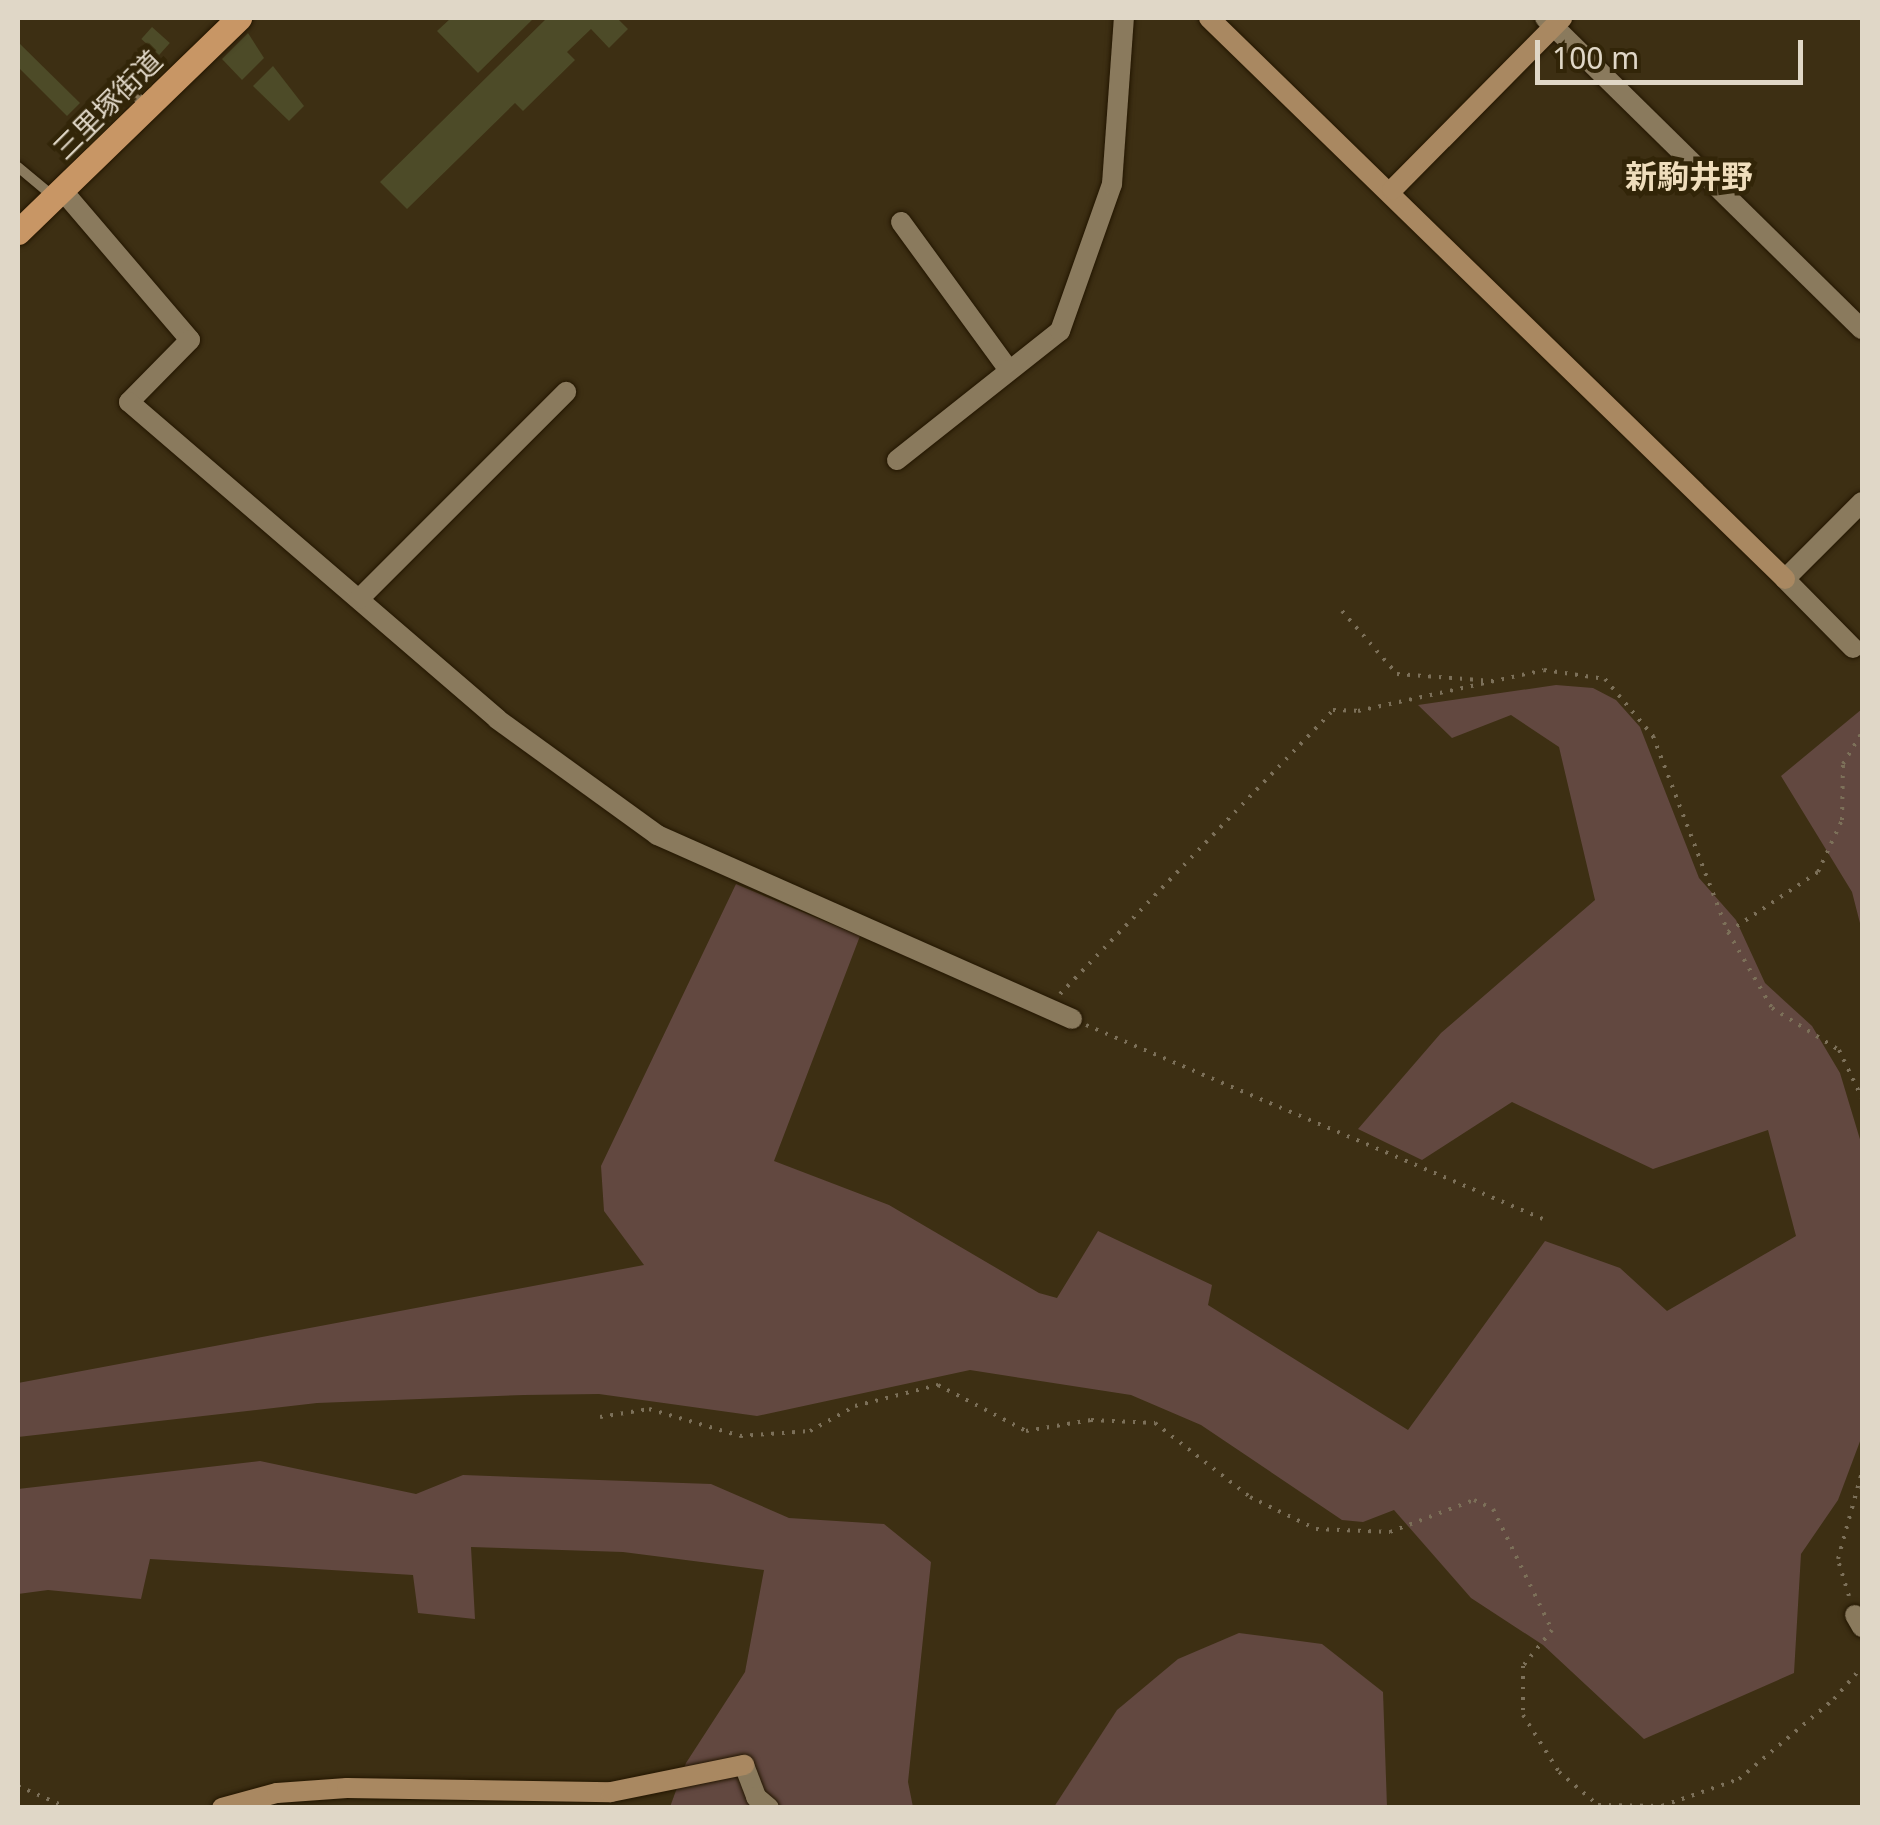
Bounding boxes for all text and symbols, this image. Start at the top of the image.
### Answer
scale bar [1540,20,1808,82]
text: 100 m [1552,37,1639,78]
street label: 三里塚街道 [46,43,168,165]
district label: 新駒井野 [1625,157,1753,195]

